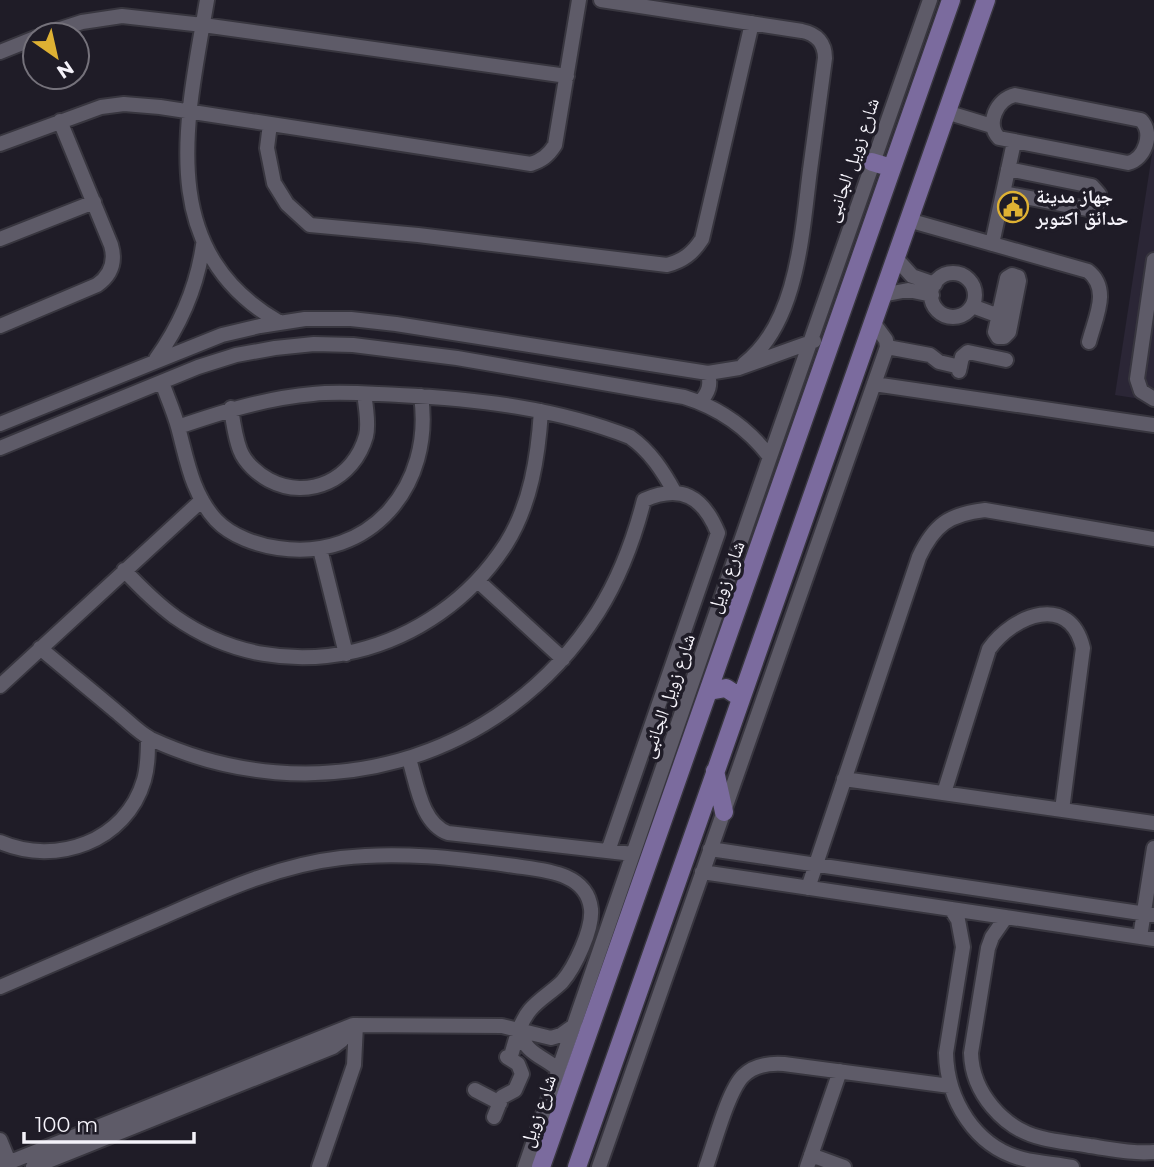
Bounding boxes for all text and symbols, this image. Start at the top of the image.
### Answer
north arrow [21,21,91,91]
text: N [52,56,78,84]
street label: شارع زويل الجانبى [820,95,884,225]
place label: جهاز مدينة حدائق اكتوبر [1035,185,1128,230]
public building icon: جهاز مدينة حدائق اكتوبر [996,190,1030,224]
street label: شارع زويل [702,538,750,616]
street label: شارع زويل الجانبى [636,631,700,761]
street label: شارع زويل [515,1072,561,1150]
scale bar [24,1100,194,1144]
text: 100 m [35,1112,98,1137]

